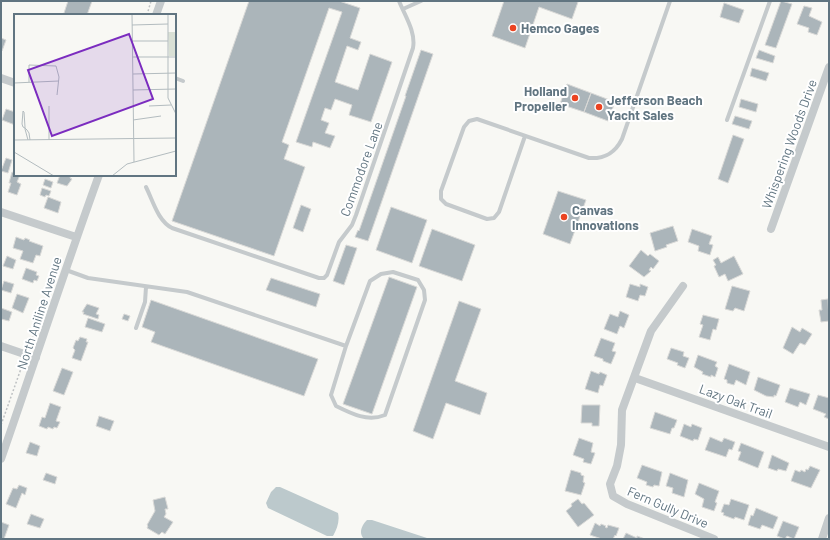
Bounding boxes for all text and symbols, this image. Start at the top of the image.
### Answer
inset map [14,14,176,176]
place label: Hemco Gages [521,20,600,36]
marker: Hemco Gages [508,23,518,33]
street label: Whispering Woods Drive [758,77,820,211]
place label: Holland Propeller [514,83,567,114]
place label: Jefferson Beach Yacht Sales [607,92,703,123]
marker: Holland Propeller [570,93,580,103]
marker: Jefferson Beach Yacht Sales [594,102,604,112]
street label: Commodore Lane [336,119,386,219]
place label: Canvas Innovations [572,202,639,233]
marker: Canvas Innovations [559,212,569,222]
street label: North Aniline Avenue [13,255,65,371]
street label: Lazy Oak Trail [697,380,775,422]
street label: Fern Gully Drive [625,483,711,531]

